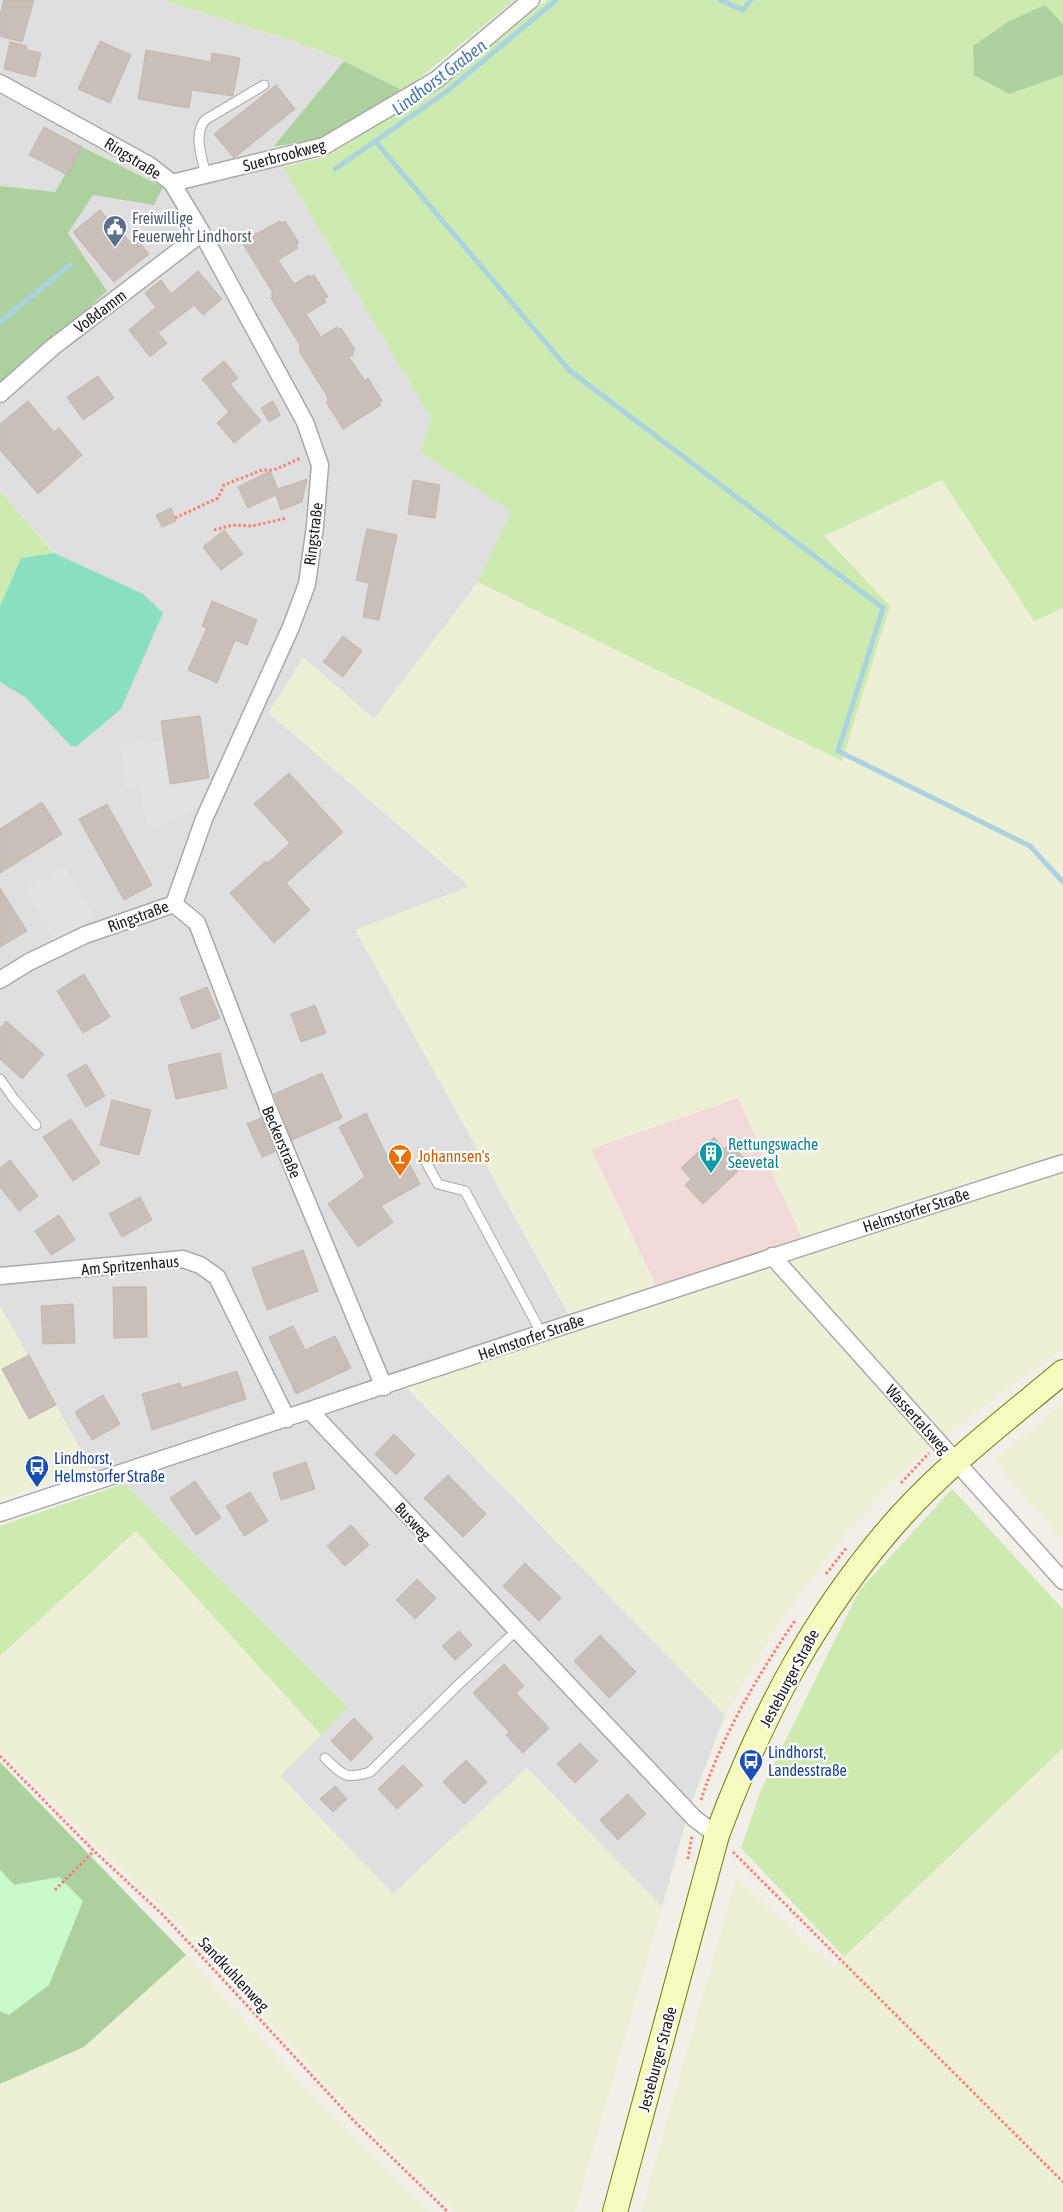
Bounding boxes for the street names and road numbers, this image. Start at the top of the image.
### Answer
street label: Ringstraße [101,134,165,183]
street label: Suerbrookweg [241,135,327,176]
street label: Voßdamm [70,286,130,336]
street label: Ringstraße [300,502,327,567]
street label: Ringstraße [105,897,171,936]
street label: Beckerstraße [259,1103,305,1181]
street label: Helmstorfer Straße [860,1184,972,1236]
street label: Am Spritzenhaus [80,1252,180,1279]
street label: Helmstorfer Straße [476,1310,586,1364]
street label: Wassertalsweg [881,1381,954,1458]
street label: Busweg [391,1499,435,1544]
street label: Jesteburger Straße [756,1626,823,1730]
street label: Sandkuhlenweg [194,1933,273,2016]
street label: Jesteburger Straße [634,2005,681,2114]

